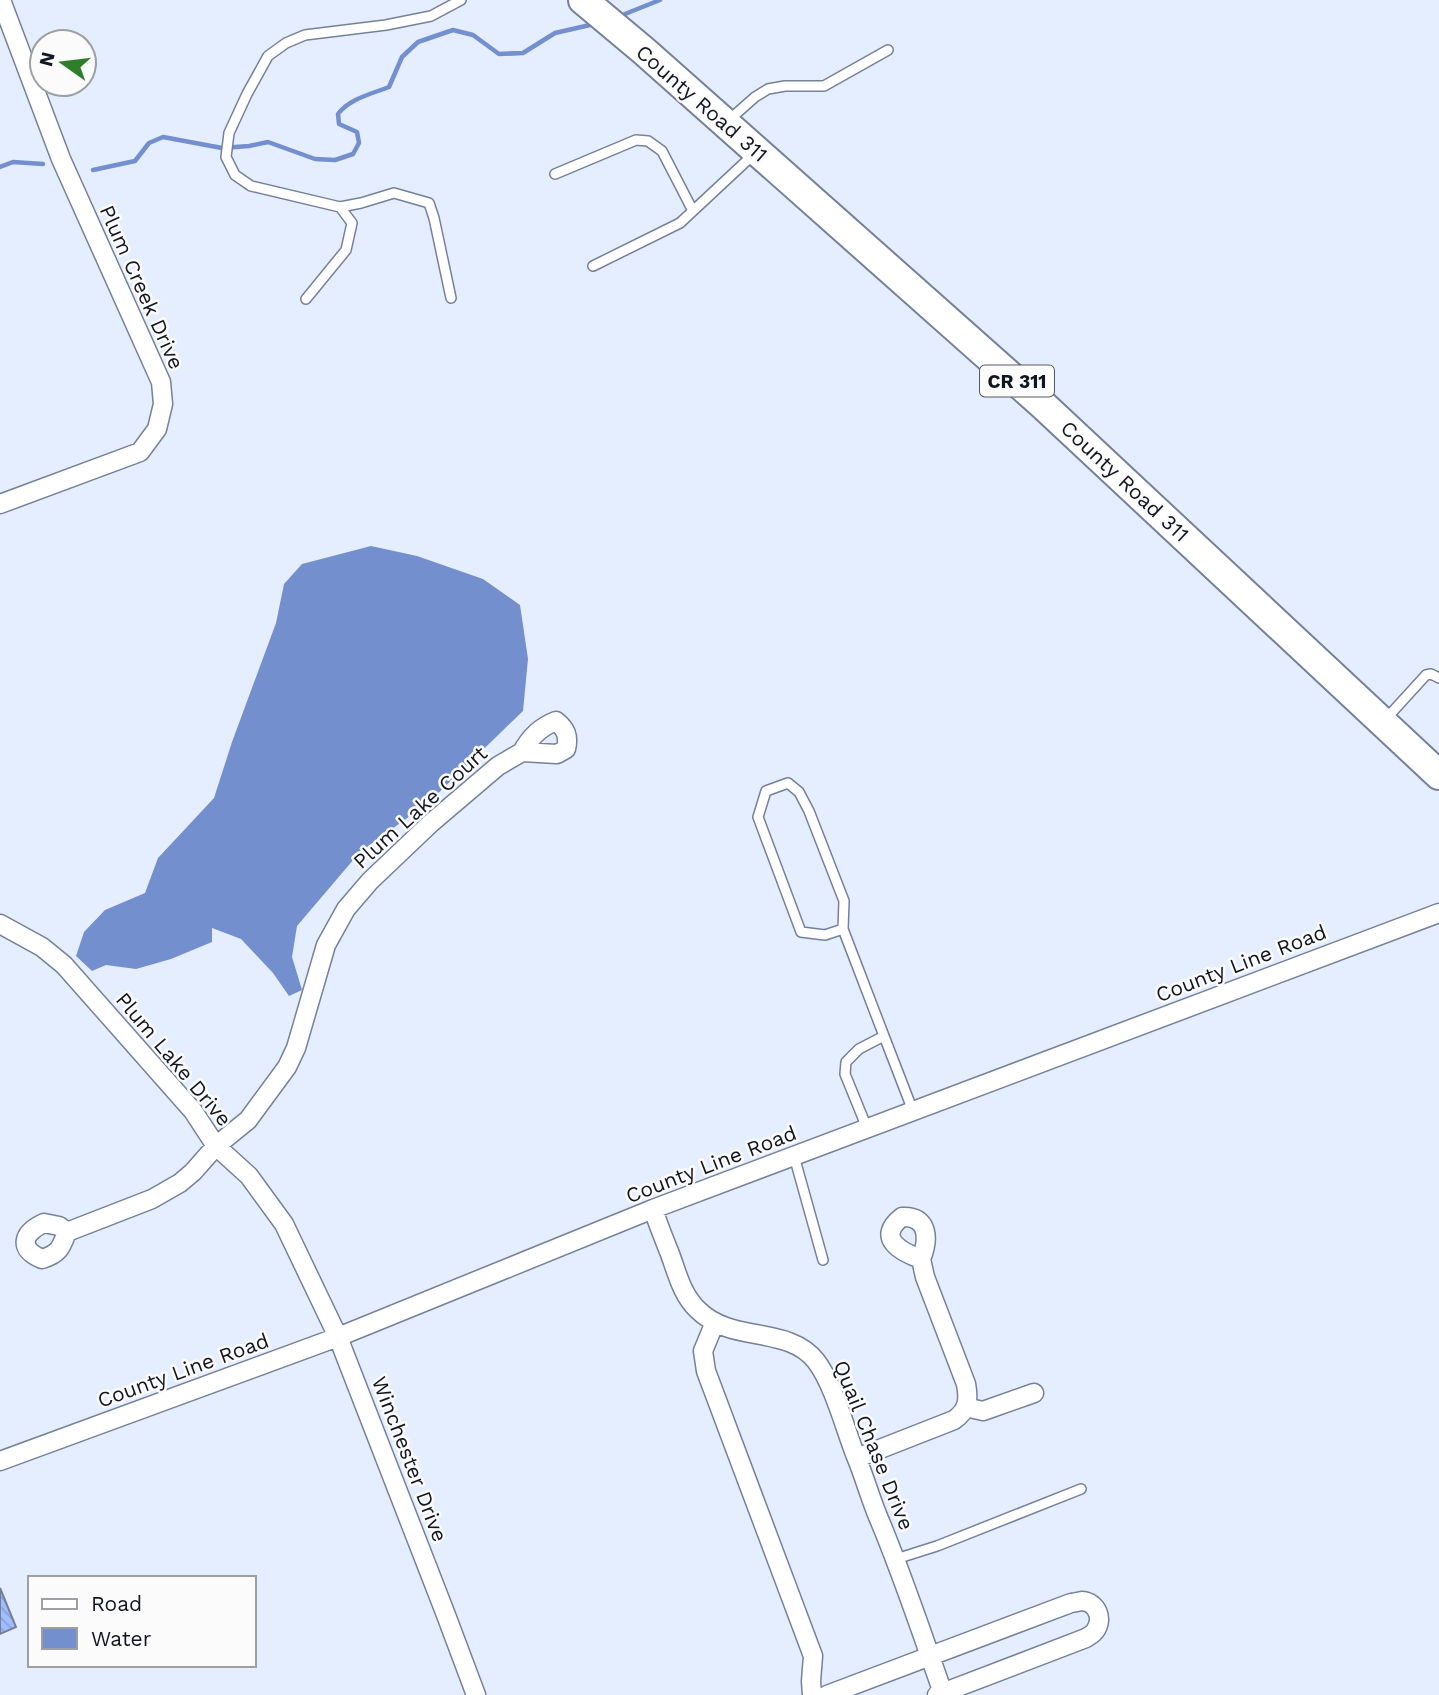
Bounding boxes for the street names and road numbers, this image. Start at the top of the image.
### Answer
street label: County Road 311 [631,39,773,167]
street label: Plum Creek Drive [95,201,189,373]
road number: CR 311 [980,366,1054,396]
street label: County Road 311 [1056,415,1194,547]
street label: Plum Lake Court [348,740,492,874]
street label: County Line Road [1152,919,1330,1007]
street label: Plum Lake Drive [111,987,237,1131]
street label: County Line Road [622,1120,800,1208]
street label: County Line Road [94,1327,272,1413]
street label: Quail Chase Drive [829,1356,919,1534]
street label: Winchester Drive [367,1373,453,1545]

